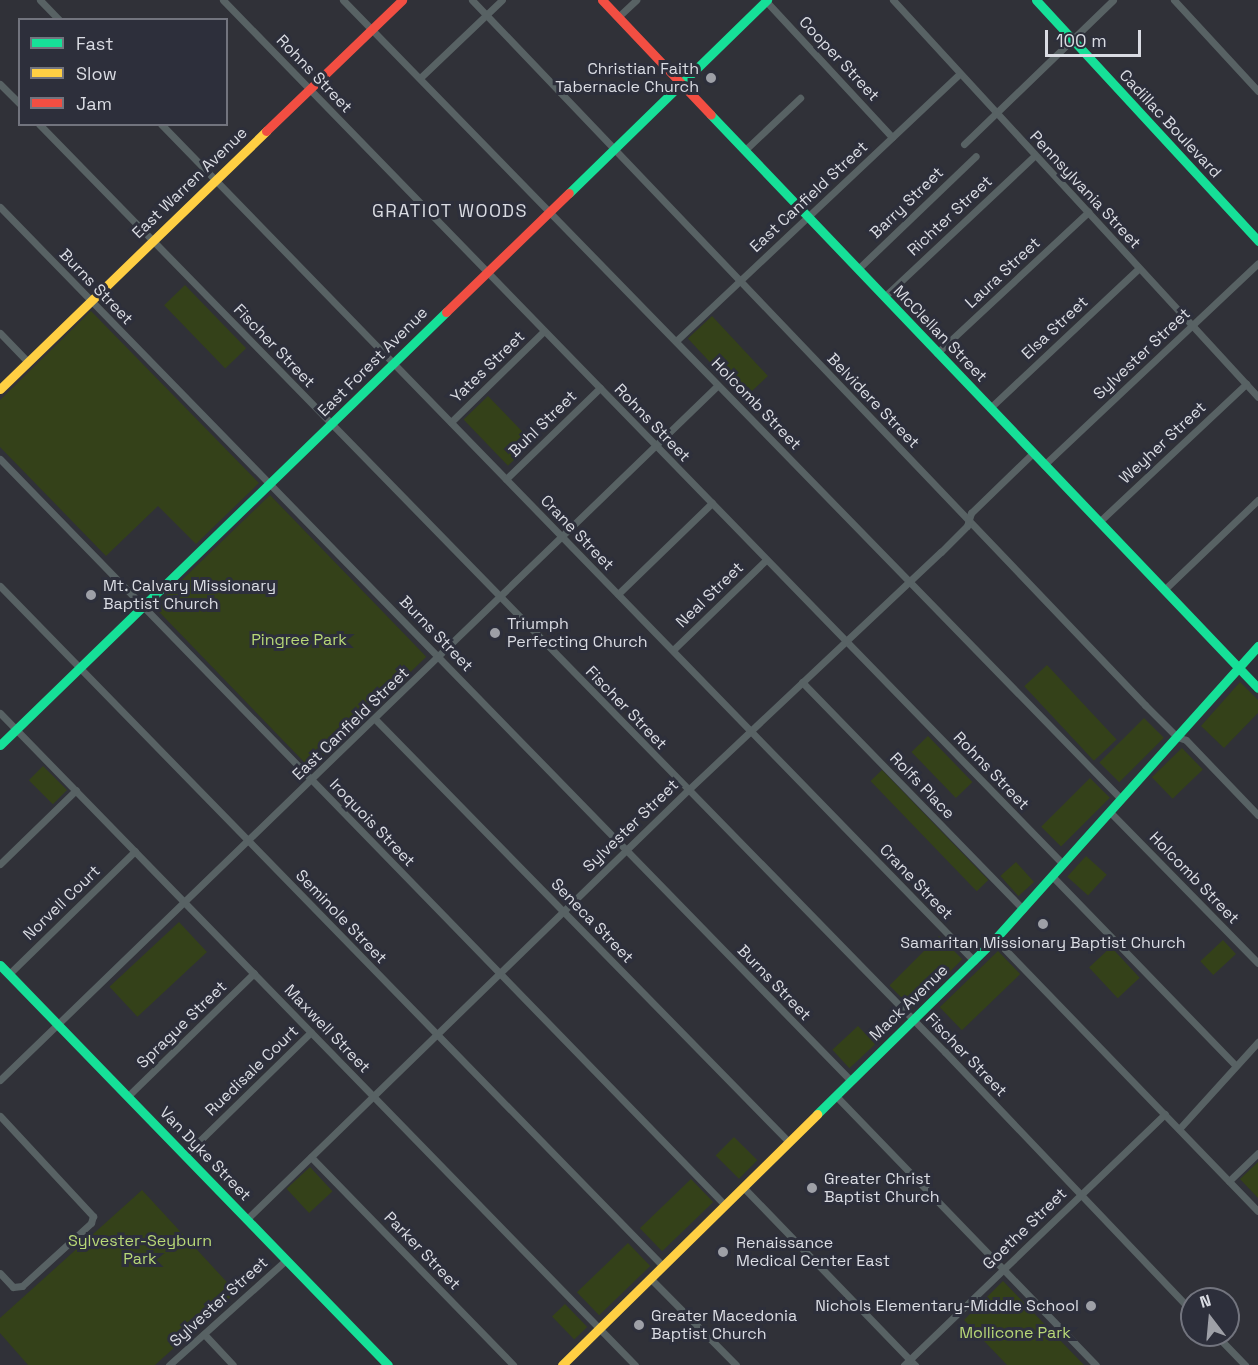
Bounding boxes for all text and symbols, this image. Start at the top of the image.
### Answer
street label: Cooper Street [795,13,883,105]
legend [18,18,228,126]
scale bar [1048,18,1144,56]
text: 100 m [1056,29,1107,52]
street label: Rohns Street [272,31,356,117]
text: Fast [76,32,113,55]
place label: Christian Faith Tabernacle Church [555,59,699,97]
text: Slow [76,62,117,85]
street label: Cadillac Boulevard [1115,66,1225,182]
marker: Christian Faith Tabernacle Church [704,71,718,85]
text: Jam [76,92,112,115]
street label: East Warren Avenue [128,123,252,243]
street label: Pennsylvania Street [1025,127,1145,253]
street label: East Canfield Street [746,137,872,257]
street label: Barry Street [866,163,948,243]
street label: Richter Street [904,172,996,260]
district label: GRATIOT WOODS [372,200,528,222]
street label: Laura Street [962,233,1044,313]
street label: Burns Street [55,245,137,329]
street label: McClellan Street [889,282,991,386]
street label: Elsa Street [1018,293,1092,363]
street label: Fischer Street [229,300,319,392]
street label: East Forest Avenue [314,303,432,421]
street label: Sylvester Street [1090,304,1194,404]
street label: Yates Street [447,327,529,407]
street label: Belvidere Street [823,350,923,452]
street label: Holcomb Street [707,354,805,454]
street label: Rohns Street [610,380,694,466]
street label: Buhl Street [505,387,581,461]
street label: Weyher Street [1116,398,1210,488]
street label: Crane Street [536,491,618,575]
street label: Neal Street [672,558,748,632]
place label: Mt. Calvary Missionary Baptist Church [103,576,277,614]
marker: Mt. Calvary Missionary Baptist Church [84,588,98,602]
street label: Burns Street [395,592,477,676]
place label: Triumph Perfecting Church [507,614,648,652]
marker: Triumph Perfecting Church [488,626,502,640]
park label: Pingree Park [251,630,347,650]
street label: Fischer Street [581,662,671,754]
street label: East Canfield Street [289,664,413,784]
street label: Rohns Street [949,728,1033,814]
street label: Rolfs Place [886,749,958,823]
street label: Iroquois Street [325,775,419,871]
street label: Sylvester Street [579,776,683,876]
street label: Holcomb Street [1145,828,1243,928]
street label: Crane Street [875,840,957,924]
street label: Norvell Court [20,861,104,945]
street label: Seminole Street [291,866,391,968]
street label: Seneca Street [547,875,637,967]
marker: Samaritan Missionary Baptist Church [1036,917,1050,931]
place label: Samaritan Missionary Baptist Church [900,933,1186,953]
street label: Burns Street [733,941,815,1025]
street label: Mack Avenue [866,961,952,1045]
street label: Sprague Street [133,977,231,1073]
street label: Maxwell Street [280,981,374,1077]
street label: Fischer Street [921,1009,1011,1101]
street label: Ruedisale Court [201,1022,303,1120]
street label: Van Dyke Street [155,1103,255,1205]
place label: Greater Christ Baptist Church [824,1169,940,1207]
marker: Greater Christ Baptist Church [805,1181,819,1195]
street label: Goethe Street [979,1184,1071,1274]
street label: Parker Street [380,1208,464,1294]
park label: Sylvester-Seyburn Park [68,1231,212,1269]
place label: Renaissance Medical Center East [736,1233,890,1271]
marker: Renaissance Medical Center East [714,1243,732,1261]
street label: Sylvester Street [166,1253,272,1351]
north arrow [1180,1287,1240,1347]
text: N [1197,1290,1213,1313]
place label: Nichols Elementary-Middle School [815,1296,1079,1316]
marker: Nichols Elementary-Middle School [1084,1299,1098,1313]
place label: Greater Macedonia Baptist Church [651,1306,797,1344]
marker: Greater Macedonia Baptist Church [632,1318,646,1332]
park label: Mollicone Park [959,1323,1071,1343]

